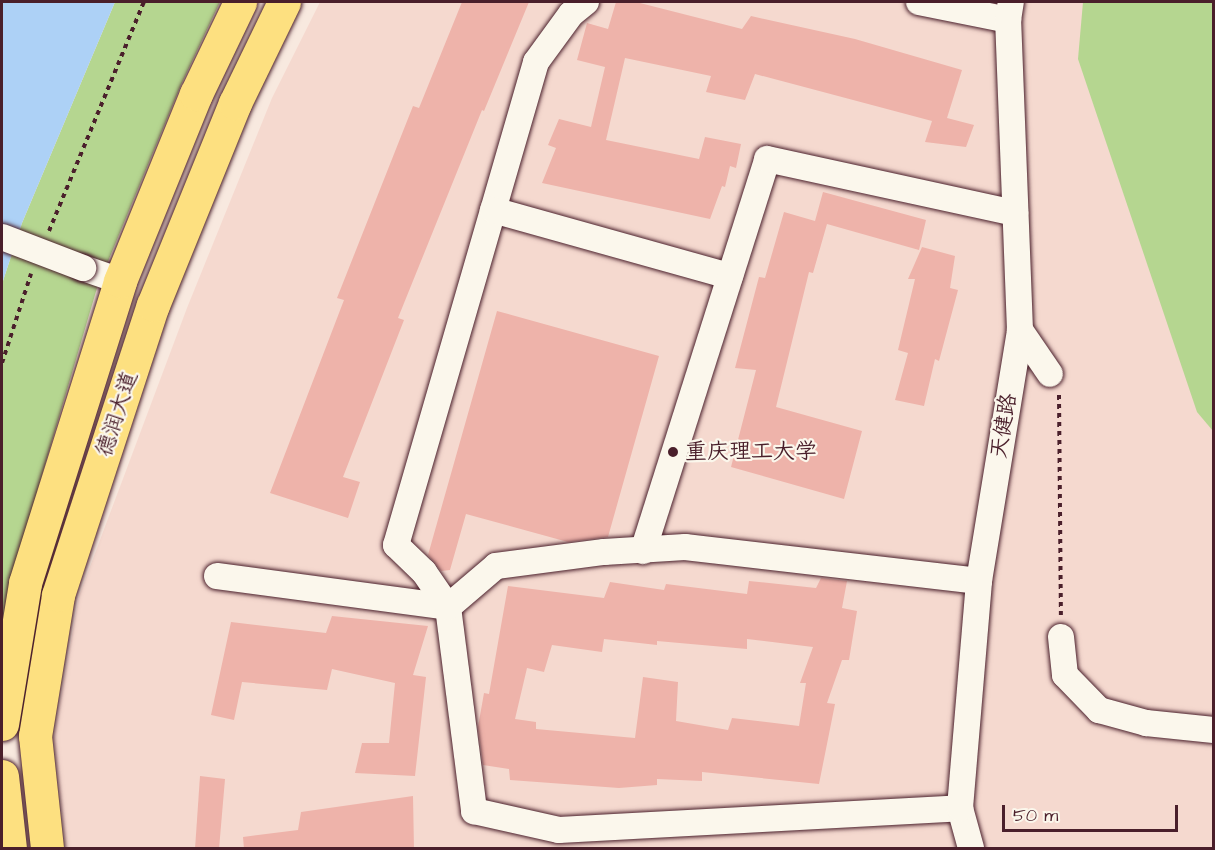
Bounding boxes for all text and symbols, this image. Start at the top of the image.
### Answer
street label: 德润大道 [91,368,143,460]
street label: 天健路 [986,391,1022,461]
place label: 重庆理工大学 [685,439,817,465]
marker: 重庆理工大学 [666,445,680,459]
scale bar [1005,793,1180,831]
text: 50 m [1013,803,1058,828]

